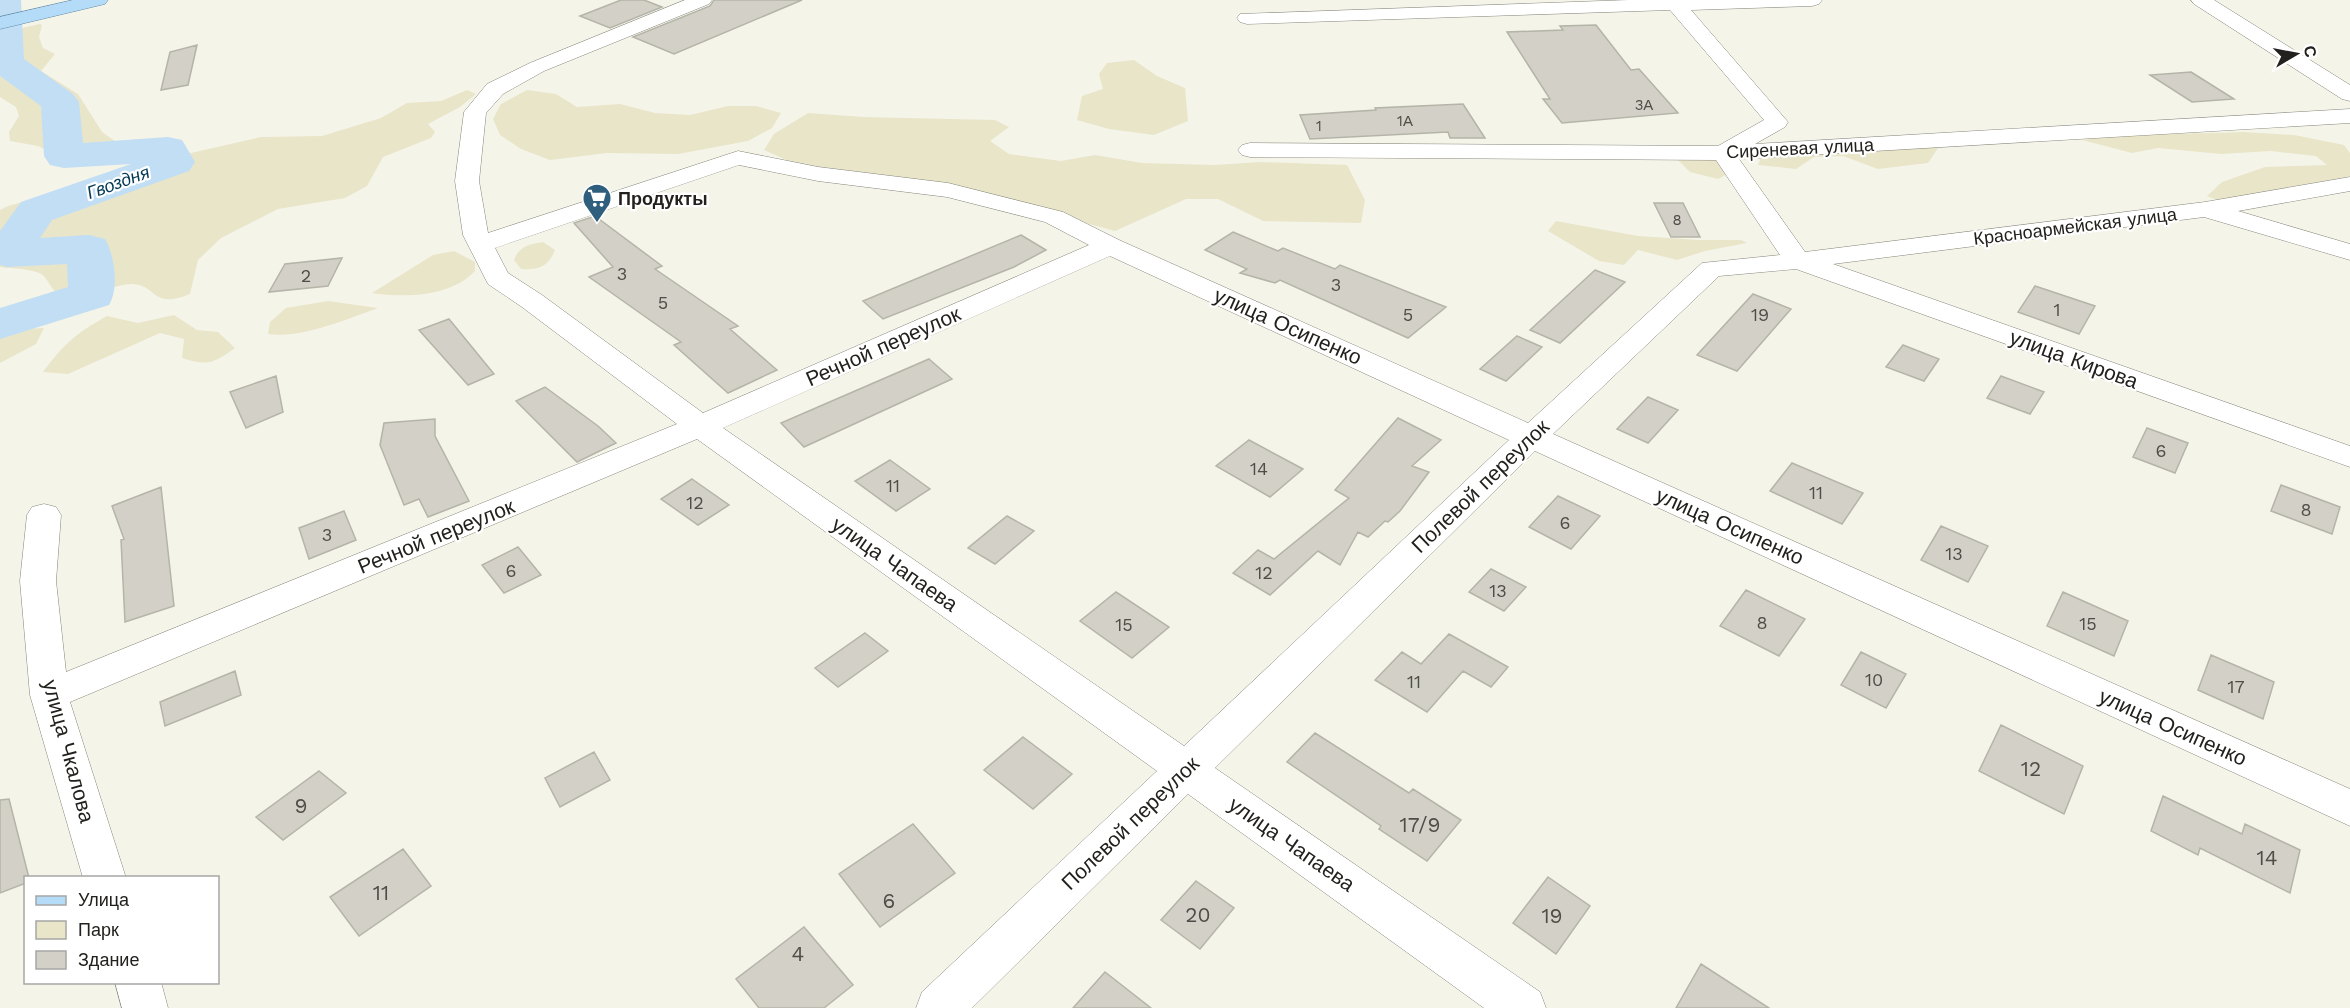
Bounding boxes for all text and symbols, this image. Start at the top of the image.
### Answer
north arrow [2266,24,2326,84]
text: С [2300,44,2321,59]
house number: 3А [1635,96,1653,114]
house number: 1А [1397,112,1413,130]
house number: 1 [1316,117,1322,135]
street label: Сиреневая улица [1726,134,1875,162]
water label: Гвоздня [84,161,153,203]
supermarket icon: Продукты [581,182,613,224]
place label: Продукты [618,188,708,209]
street label: Красноармейская улица [1972,203,2179,249]
house number: 8 [1672,211,1682,229]
house number: 3 [617,263,627,284]
house number: 2 [301,265,311,286]
house number: 3 [1331,274,1341,295]
street label: улица Осипенко [1210,282,1366,370]
house number: 5 [658,292,668,313]
house number: 1 [2053,299,2061,320]
street label: Речной переулок [802,300,965,391]
house number: 5 [1403,304,1413,325]
house number: 19 [1751,304,1769,325]
street label: улица Кирова [2006,324,2142,394]
street label: Полевой переулок [1406,413,1554,558]
house number: 6 [2156,440,2166,461]
house number: 14 [1250,458,1268,479]
house number: 11 [886,475,900,496]
street label: улица Осипенко [1652,482,1808,570]
house number: 11 [1809,482,1823,503]
house number: 12 [686,492,704,513]
street label: Речной переулок [354,493,519,579]
house number: 8 [2300,499,2312,520]
street label: улица Чапаева [827,511,963,617]
house number: 6 [1560,512,1570,533]
house number: 3 [322,524,332,545]
house number: 13 [1945,543,1963,564]
house number: 6 [506,560,516,581]
house number: 12 [1255,562,1273,583]
house number: 13 [1489,580,1507,601]
house number: 8 [1756,612,1768,633]
house number: 15 [2079,613,2097,634]
house number: 15 [1115,614,1133,635]
house number: 10 [1865,669,1883,690]
house number: 11 [1407,671,1421,692]
house number: 17 [2227,676,2245,697]
street label: улица Чкалова [38,677,100,826]
street label: улица Осипенко [2095,683,2251,771]
street label: Полевой переулок [1056,750,1204,895]
house number: 12 [2021,756,2041,781]
street label: улица Чапаева [1224,791,1360,897]
house number: 9 [295,793,307,818]
house number: 17/9 [1400,812,1440,837]
house number: 14 [2256,845,2278,870]
legend [24,876,219,984]
house number: 11 [373,880,389,905]
house number: 6 [883,888,895,913]
text: Улица [78,889,130,910]
house number: 20 [1185,902,1211,927]
house number: 19 [1541,903,1563,928]
text: Парк [78,919,119,940]
house number: 4 [792,941,804,966]
text: Здание [78,949,139,970]

